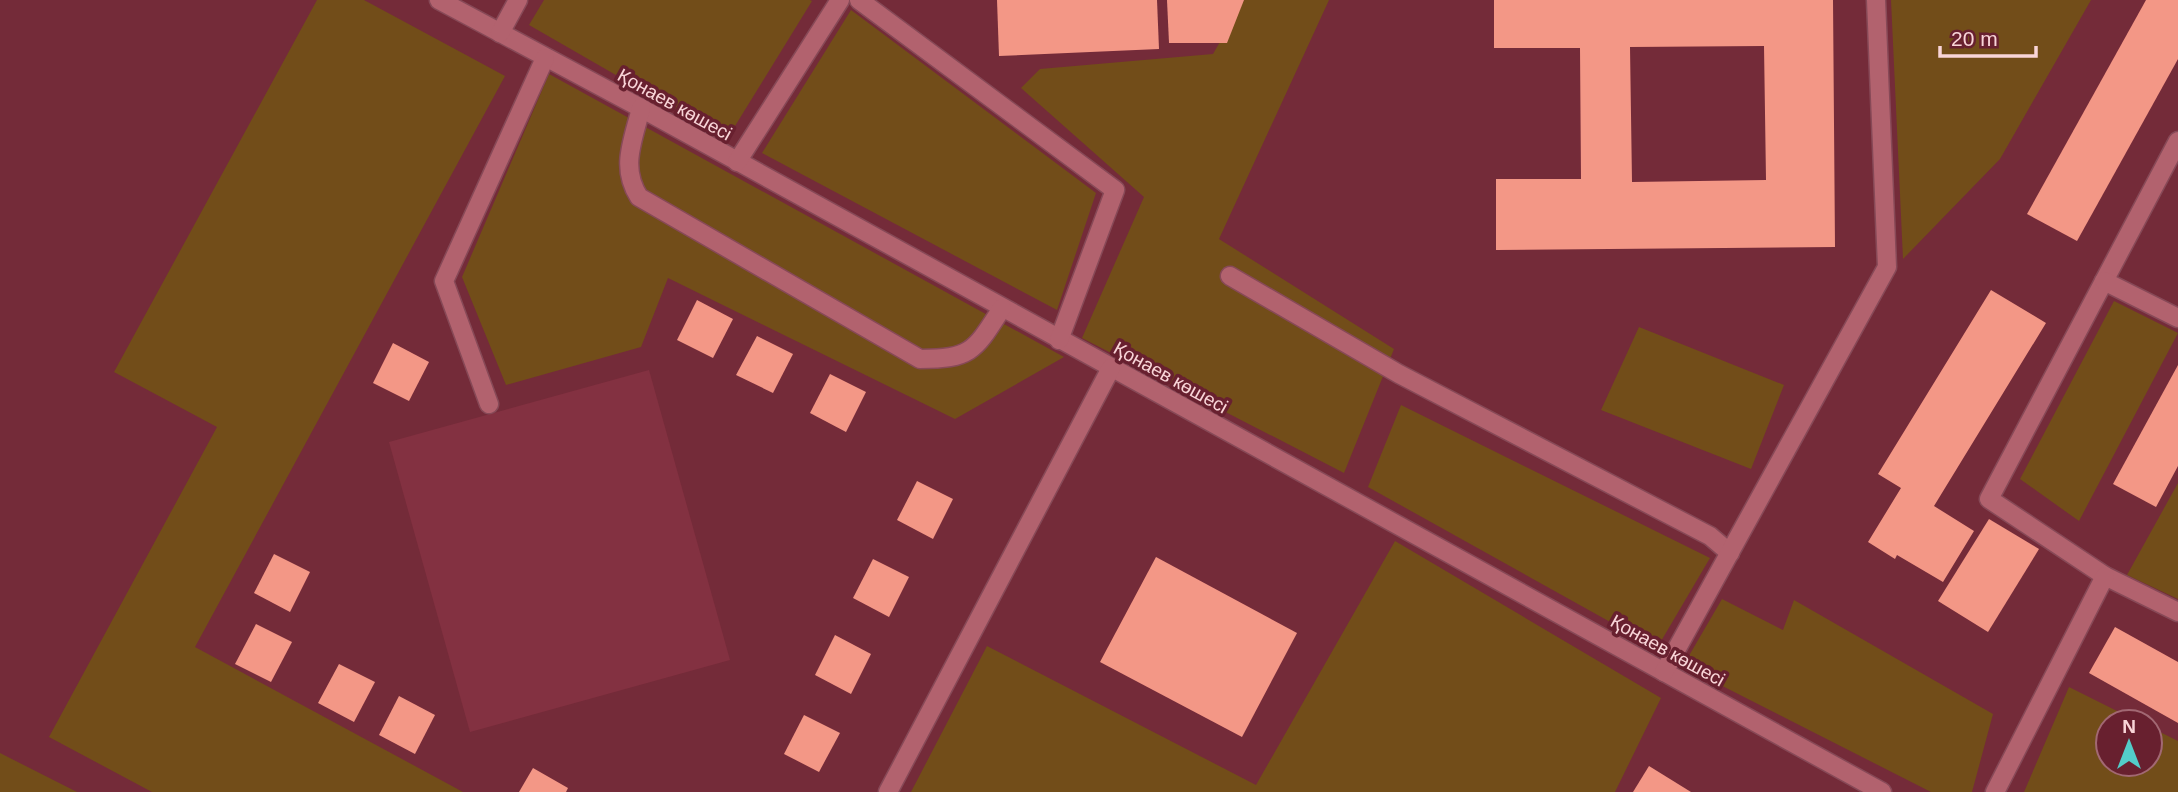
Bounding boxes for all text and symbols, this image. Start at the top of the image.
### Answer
scale bar [1940,14,2036,58]
text: 20 m [1951,27,1998,50]
street label: Қонаев көшесі [614,64,735,144]
street label: Қонаев көшесі [1110,337,1231,417]
street label: Қонаев көшесі [1607,610,1728,690]
north arrow [2094,708,2164,778]
text: N [2122,716,2136,737]

